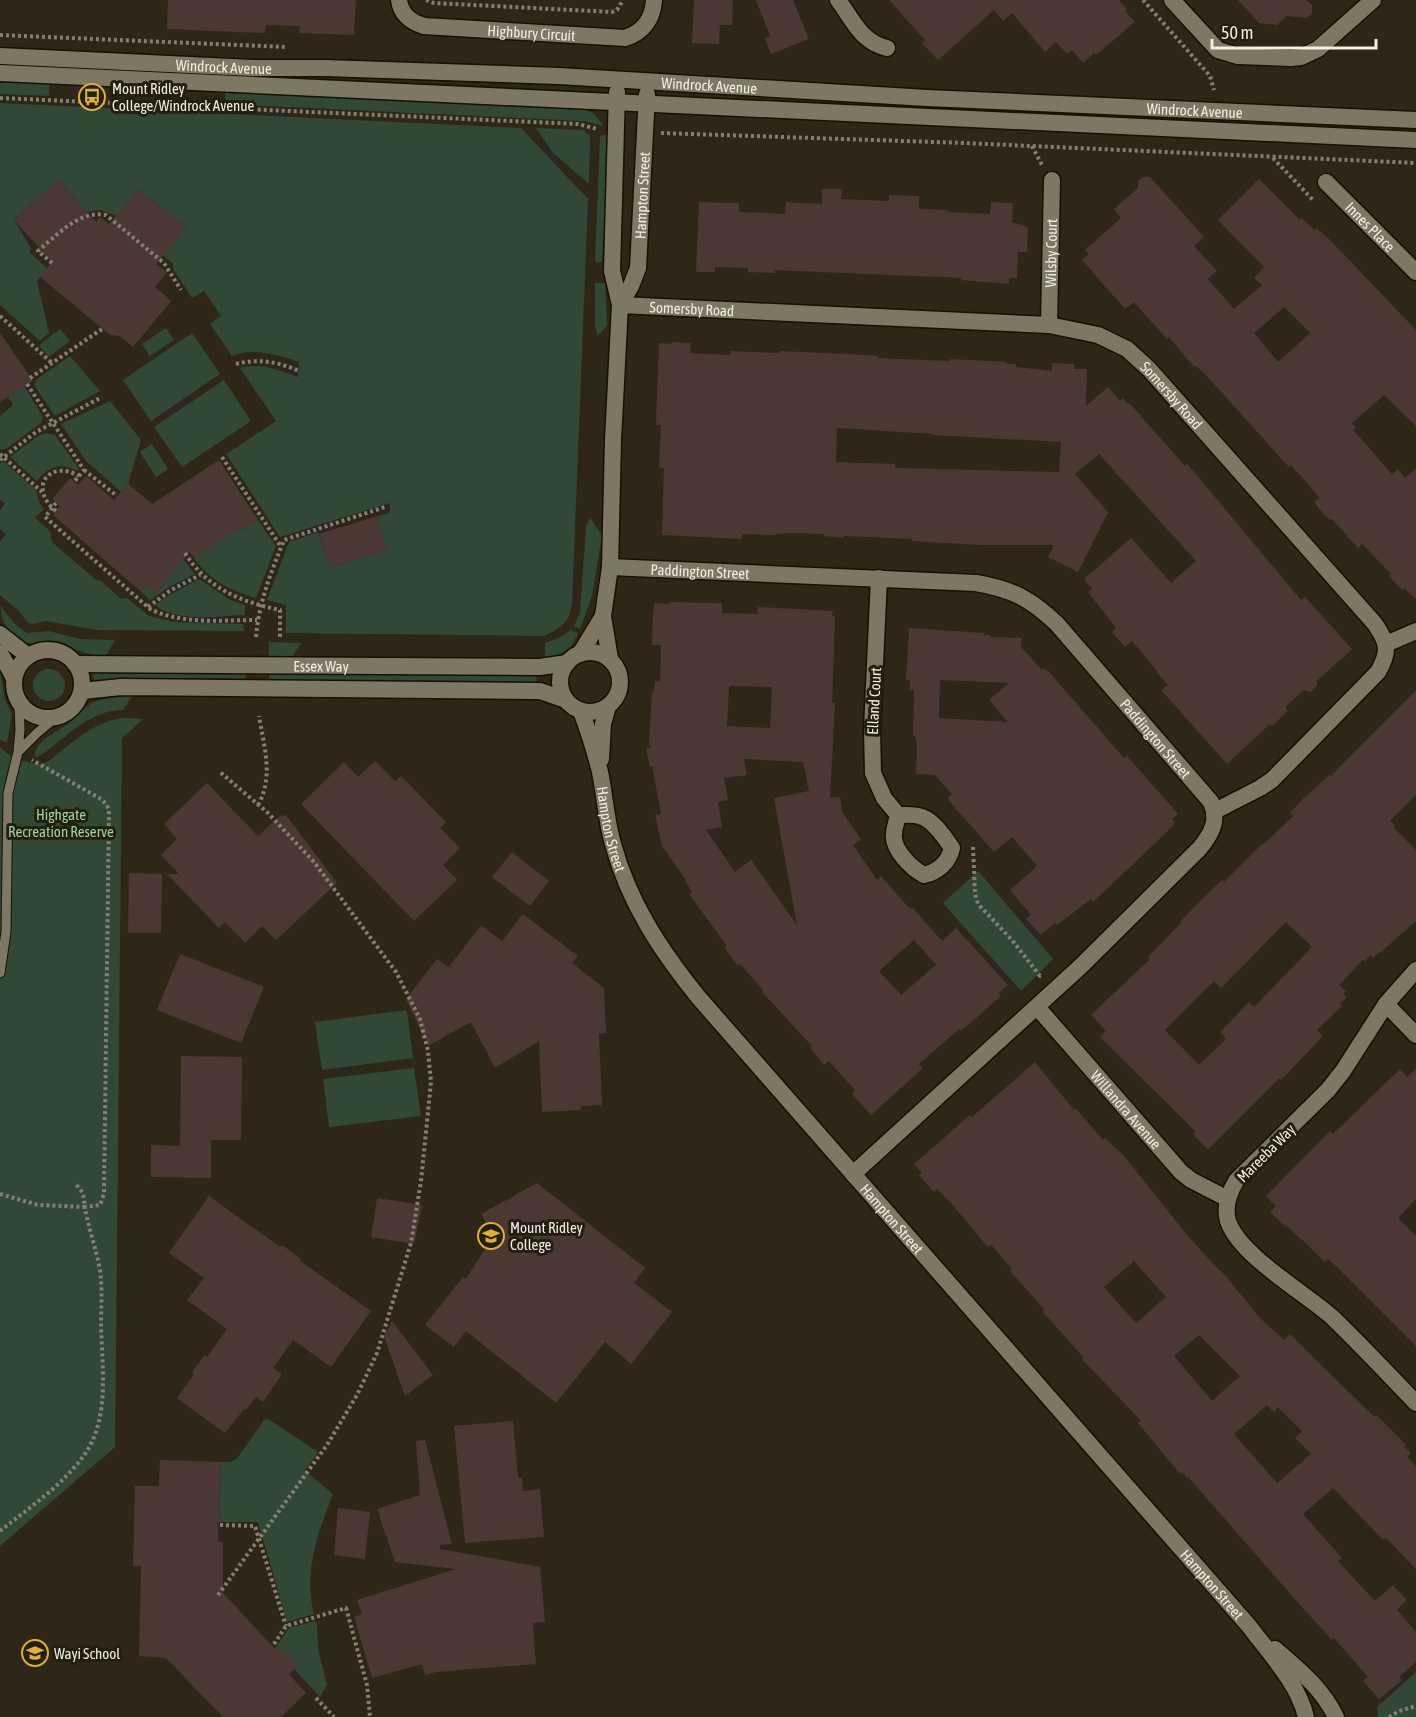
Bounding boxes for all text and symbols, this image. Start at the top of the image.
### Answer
scale bar [1212,12,1376,50]
street label: Highbury Circuit [487,21,576,44]
text: 50 m [1221,22,1253,43]
street label: Windrock Avenue [175,56,272,77]
street label: Windrock Avenue [661,74,758,96]
place label: Mount Ridley College/Windrock Avenue [112,80,255,114]
bus stop icon: Mount Ridley College/Windrock Avenue [77,82,107,112]
street label: Windrock Avenue [1146,99,1243,121]
street label: Hampton Street [631,151,652,239]
street label: Innes Place [1342,198,1399,255]
street label: Wilsby Court [1041,219,1060,287]
street label: Somersby Road [649,298,735,319]
street label: Somersby Road [1138,358,1206,432]
street label: Paddington Street [650,560,750,582]
street label: Essex Way [293,657,349,674]
street label: Elland Court [864,667,884,735]
street label: Paddington Street [1117,695,1195,781]
street label: Hampton Street [594,785,630,874]
park label: Highgate Recreation Reserve [8,806,114,840]
street label: Willandra Avenue [1088,1067,1165,1152]
street label: Mareeba Way [1234,1121,1298,1185]
street label: Hampton Street [857,1180,927,1257]
place label: Mount Ridley College [510,1219,583,1253]
school or university icon: Mount Ridley College [476,1221,506,1251]
street label: Hampton Street [1177,1546,1247,1623]
school or university icon: Wayi School [20,1638,50,1668]
place label: Wayi School [54,1645,120,1662]

